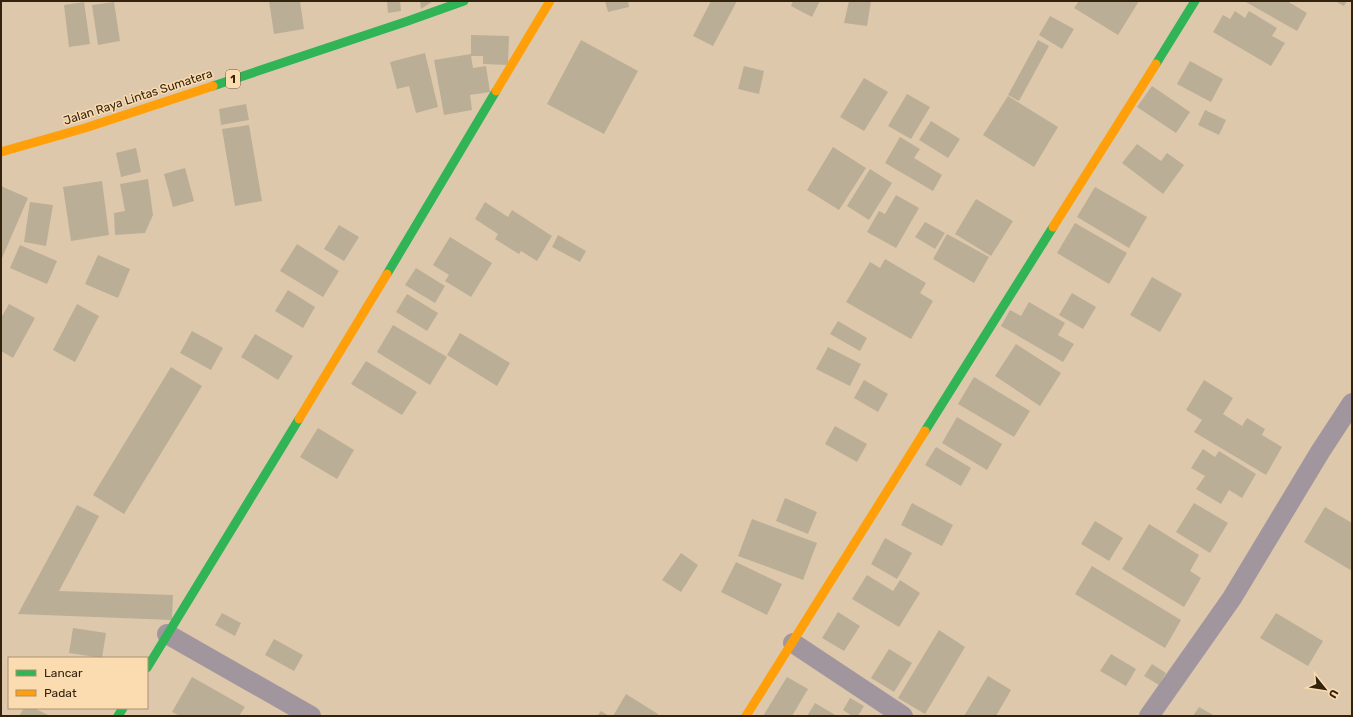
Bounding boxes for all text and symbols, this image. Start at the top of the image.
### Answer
street label: Jalan Raya Lintas Sumatera [62,66,214,128]
road number: 1 [226,70,240,88]
legend [8,657,148,709]
text: Lancar [44,666,83,680]
north arrow [1305,669,1345,709]
text: Padat [44,686,77,700]
text: U [1326,687,1341,700]

